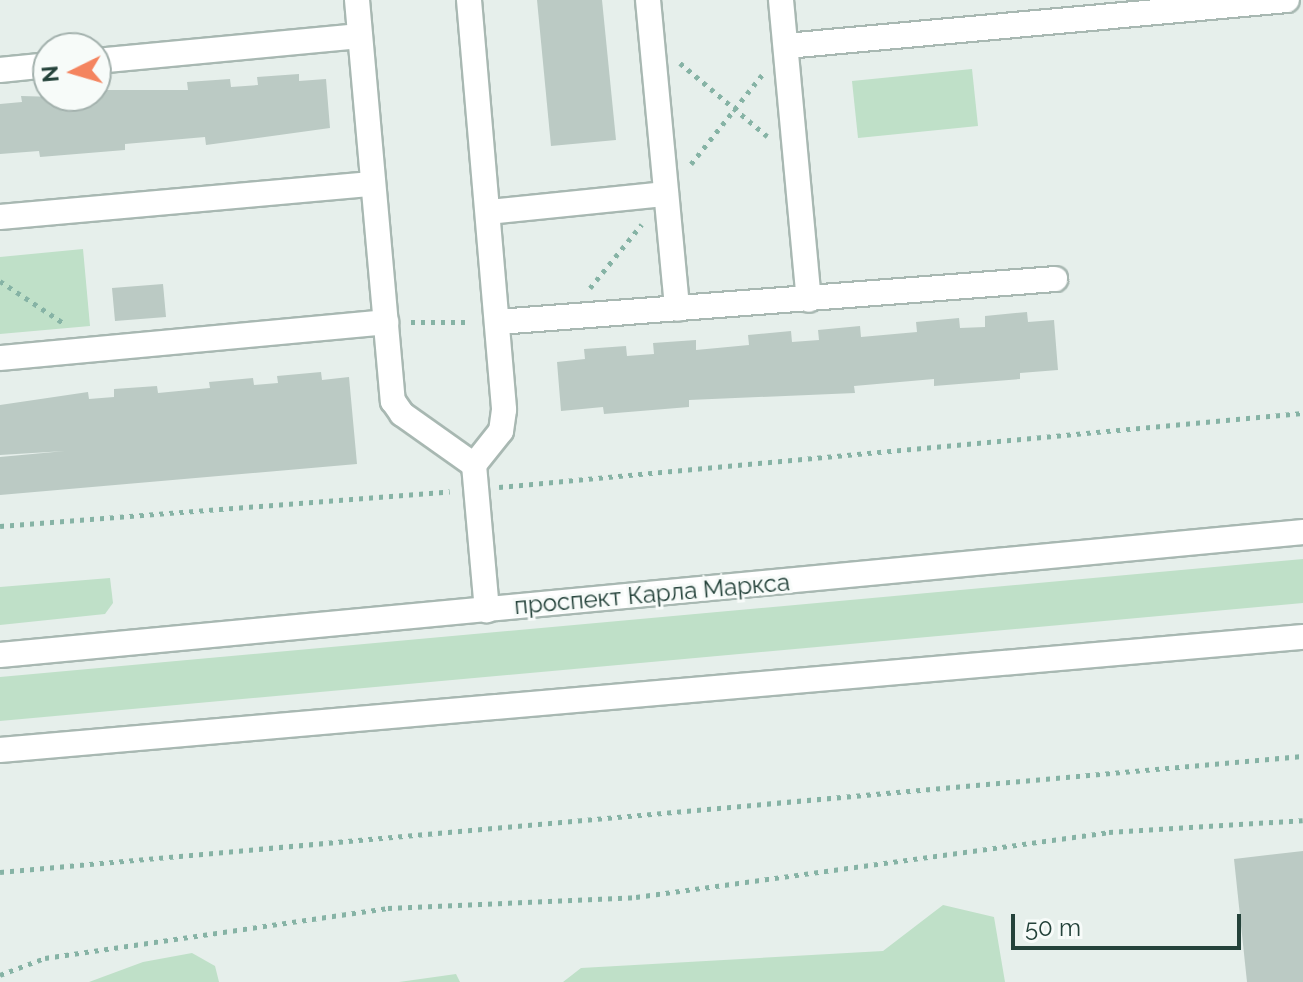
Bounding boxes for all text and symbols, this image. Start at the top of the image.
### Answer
north arrow [32,32,112,112]
text: N [36,64,64,83]
street label: проспект Карла Маркса [513,568,791,620]
scale bar [1015,898,1245,948]
text: 50 m [1025,913,1081,942]

